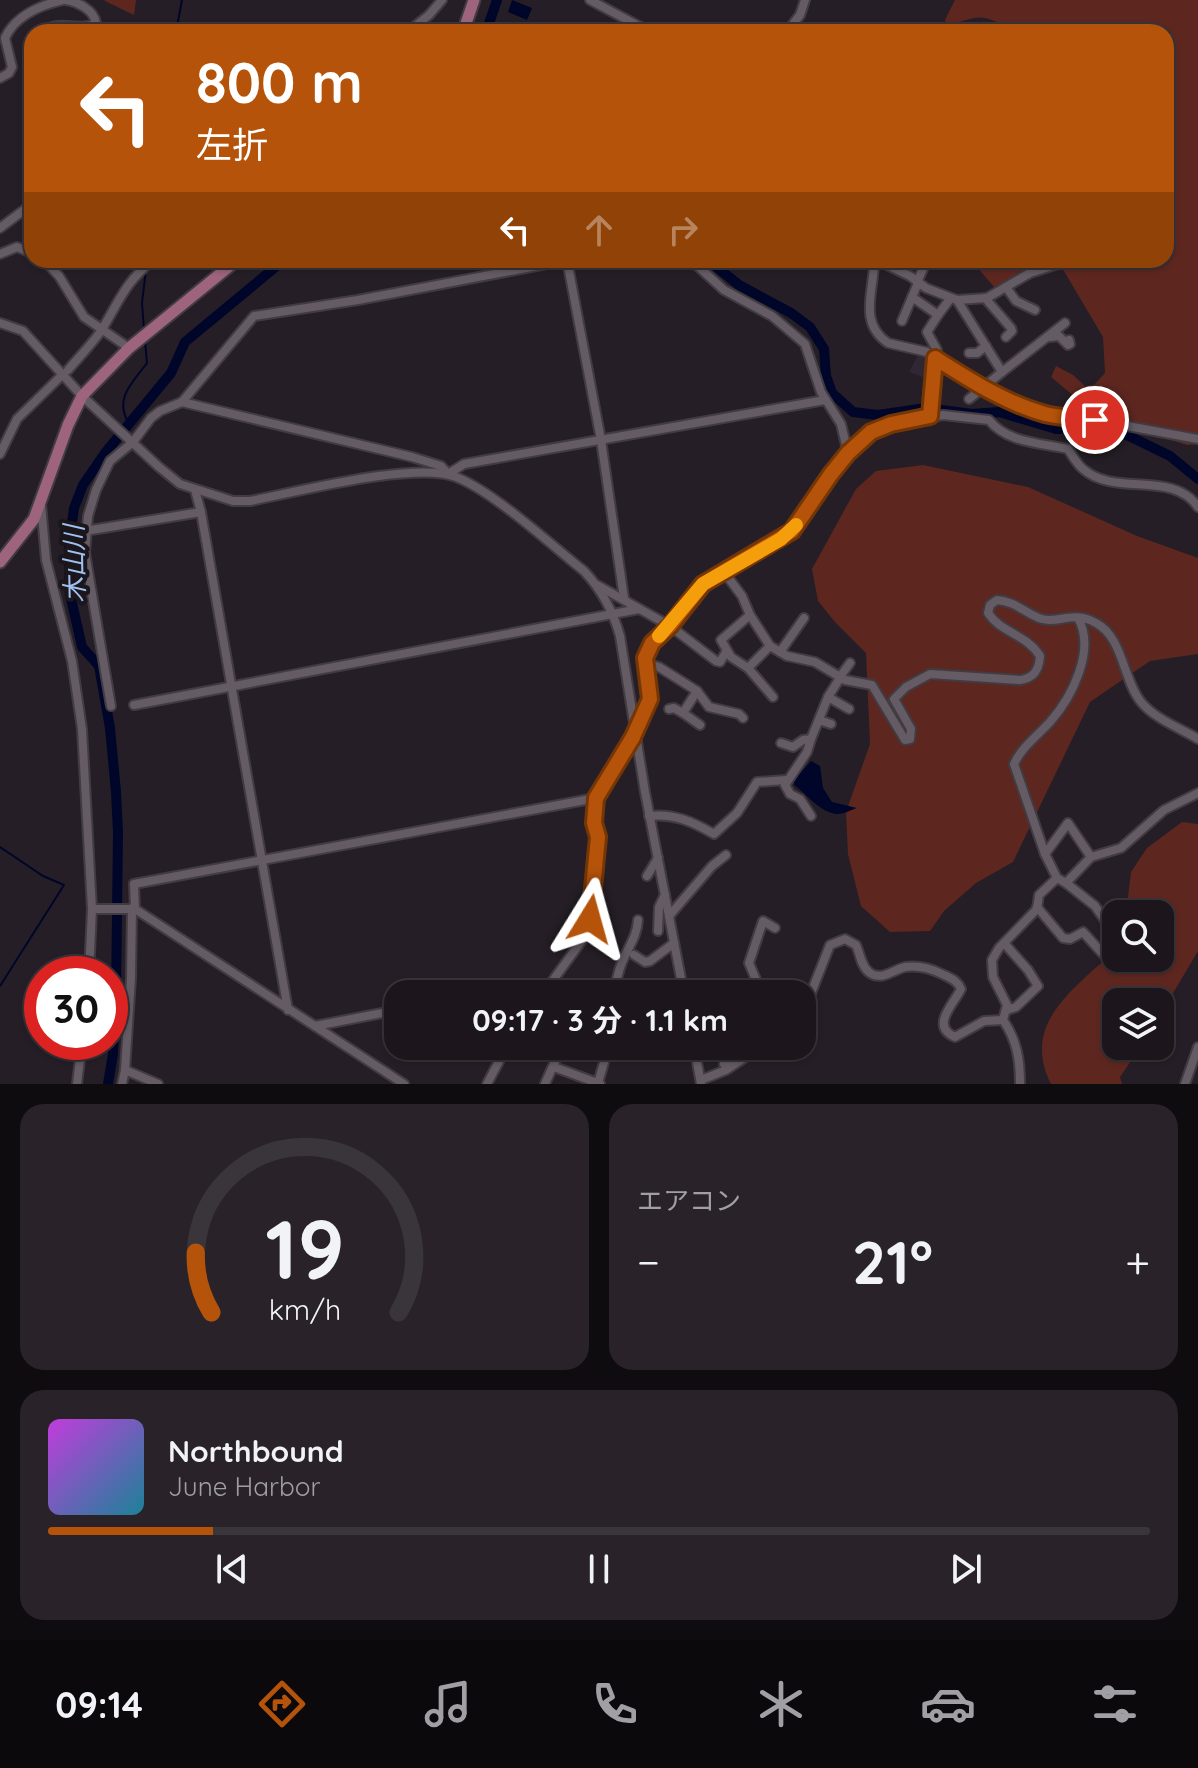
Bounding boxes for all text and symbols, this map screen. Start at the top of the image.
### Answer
text: 800 m [196,47,363,117]
icon: left [64,56,168,160]
text: 左折 [196,122,268,167]
icon: left [493,208,537,252]
icon: ahead [577,208,621,252]
icon: right [661,208,705,252]
pin [1061,386,1129,454]
icon: arrive [1073,398,1117,442]
water label: 木山川 [57,522,91,603]
position arrow [548,877,632,961]
map controls [1102,900,1174,1060]
button: search [1102,900,1174,972]
speed limit sign: 30 [24,956,128,1060]
button: layers [1102,988,1174,1060]
text: 09:17 · 3 分 · 1.1 km [472,1001,728,1039]
text: エアコン [637,1184,741,1217]
text: 19 [265,1196,344,1300]
text: 21° [852,1224,933,1299]
text: − [637,1234,660,1289]
text: + [1125,1234,1150,1289]
text: km/h [268,1291,341,1327]
text: Northbound [168,1432,344,1470]
text: June Harbor [168,1470,320,1503]
icon: previous [210,1547,254,1591]
icon: pause [577,1547,621,1591]
icon: next [944,1547,988,1591]
icon: directions [254,1676,310,1732]
icon: music [420,1676,476,1732]
icon: phone [587,1676,643,1732]
icon: climate [753,1676,809,1732]
icon: car [920,1676,976,1732]
icon: filters [1087,1676,1143,1732]
text: 09:14 [55,1682,143,1727]

